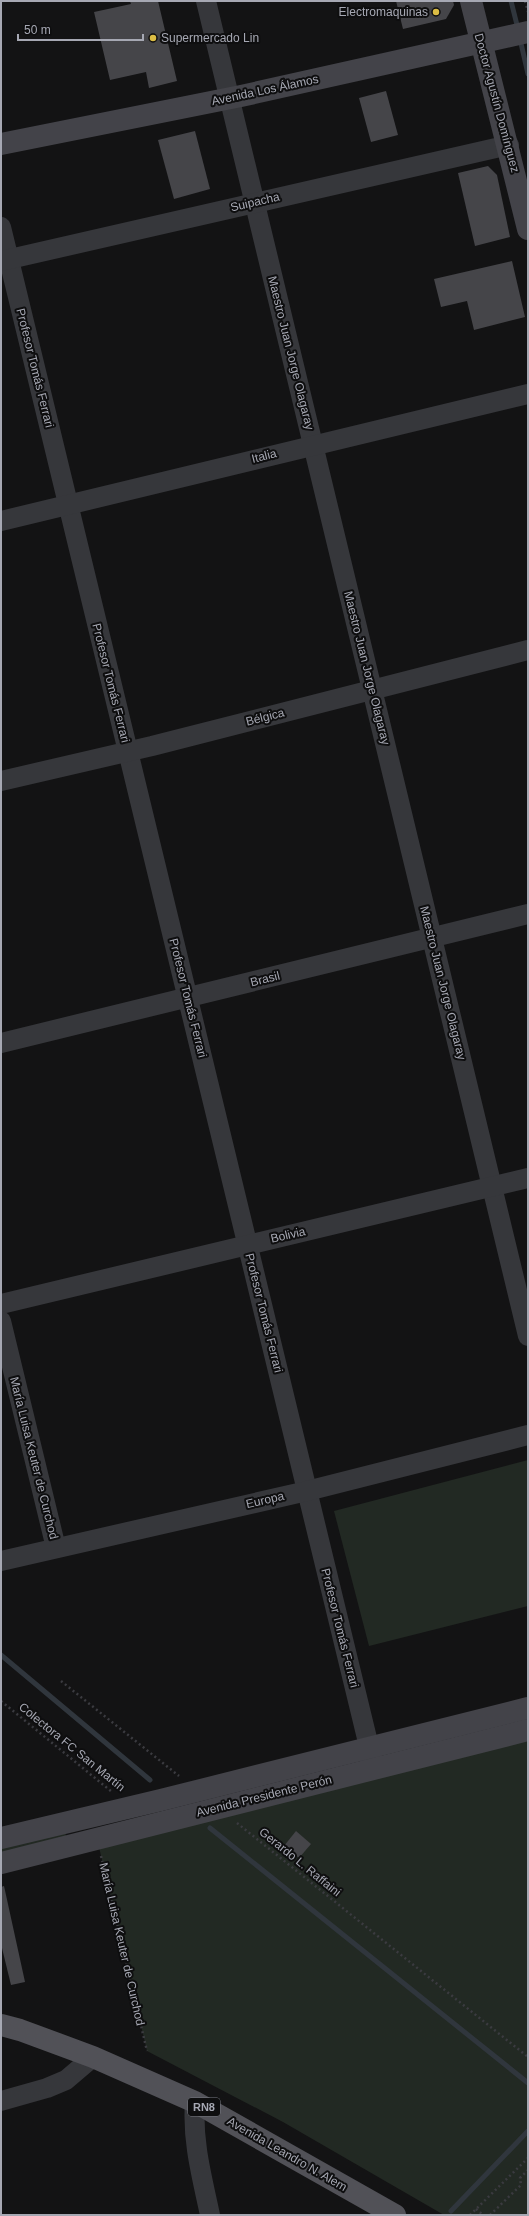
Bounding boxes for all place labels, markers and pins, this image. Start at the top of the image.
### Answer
place label: Electromaquinas [339,5,428,19]
marker: Electromaquinas [431,7,441,17]
place label: Supermercado Lin [161,31,259,45]
marker: Supermercado Lin [148,33,158,43]

